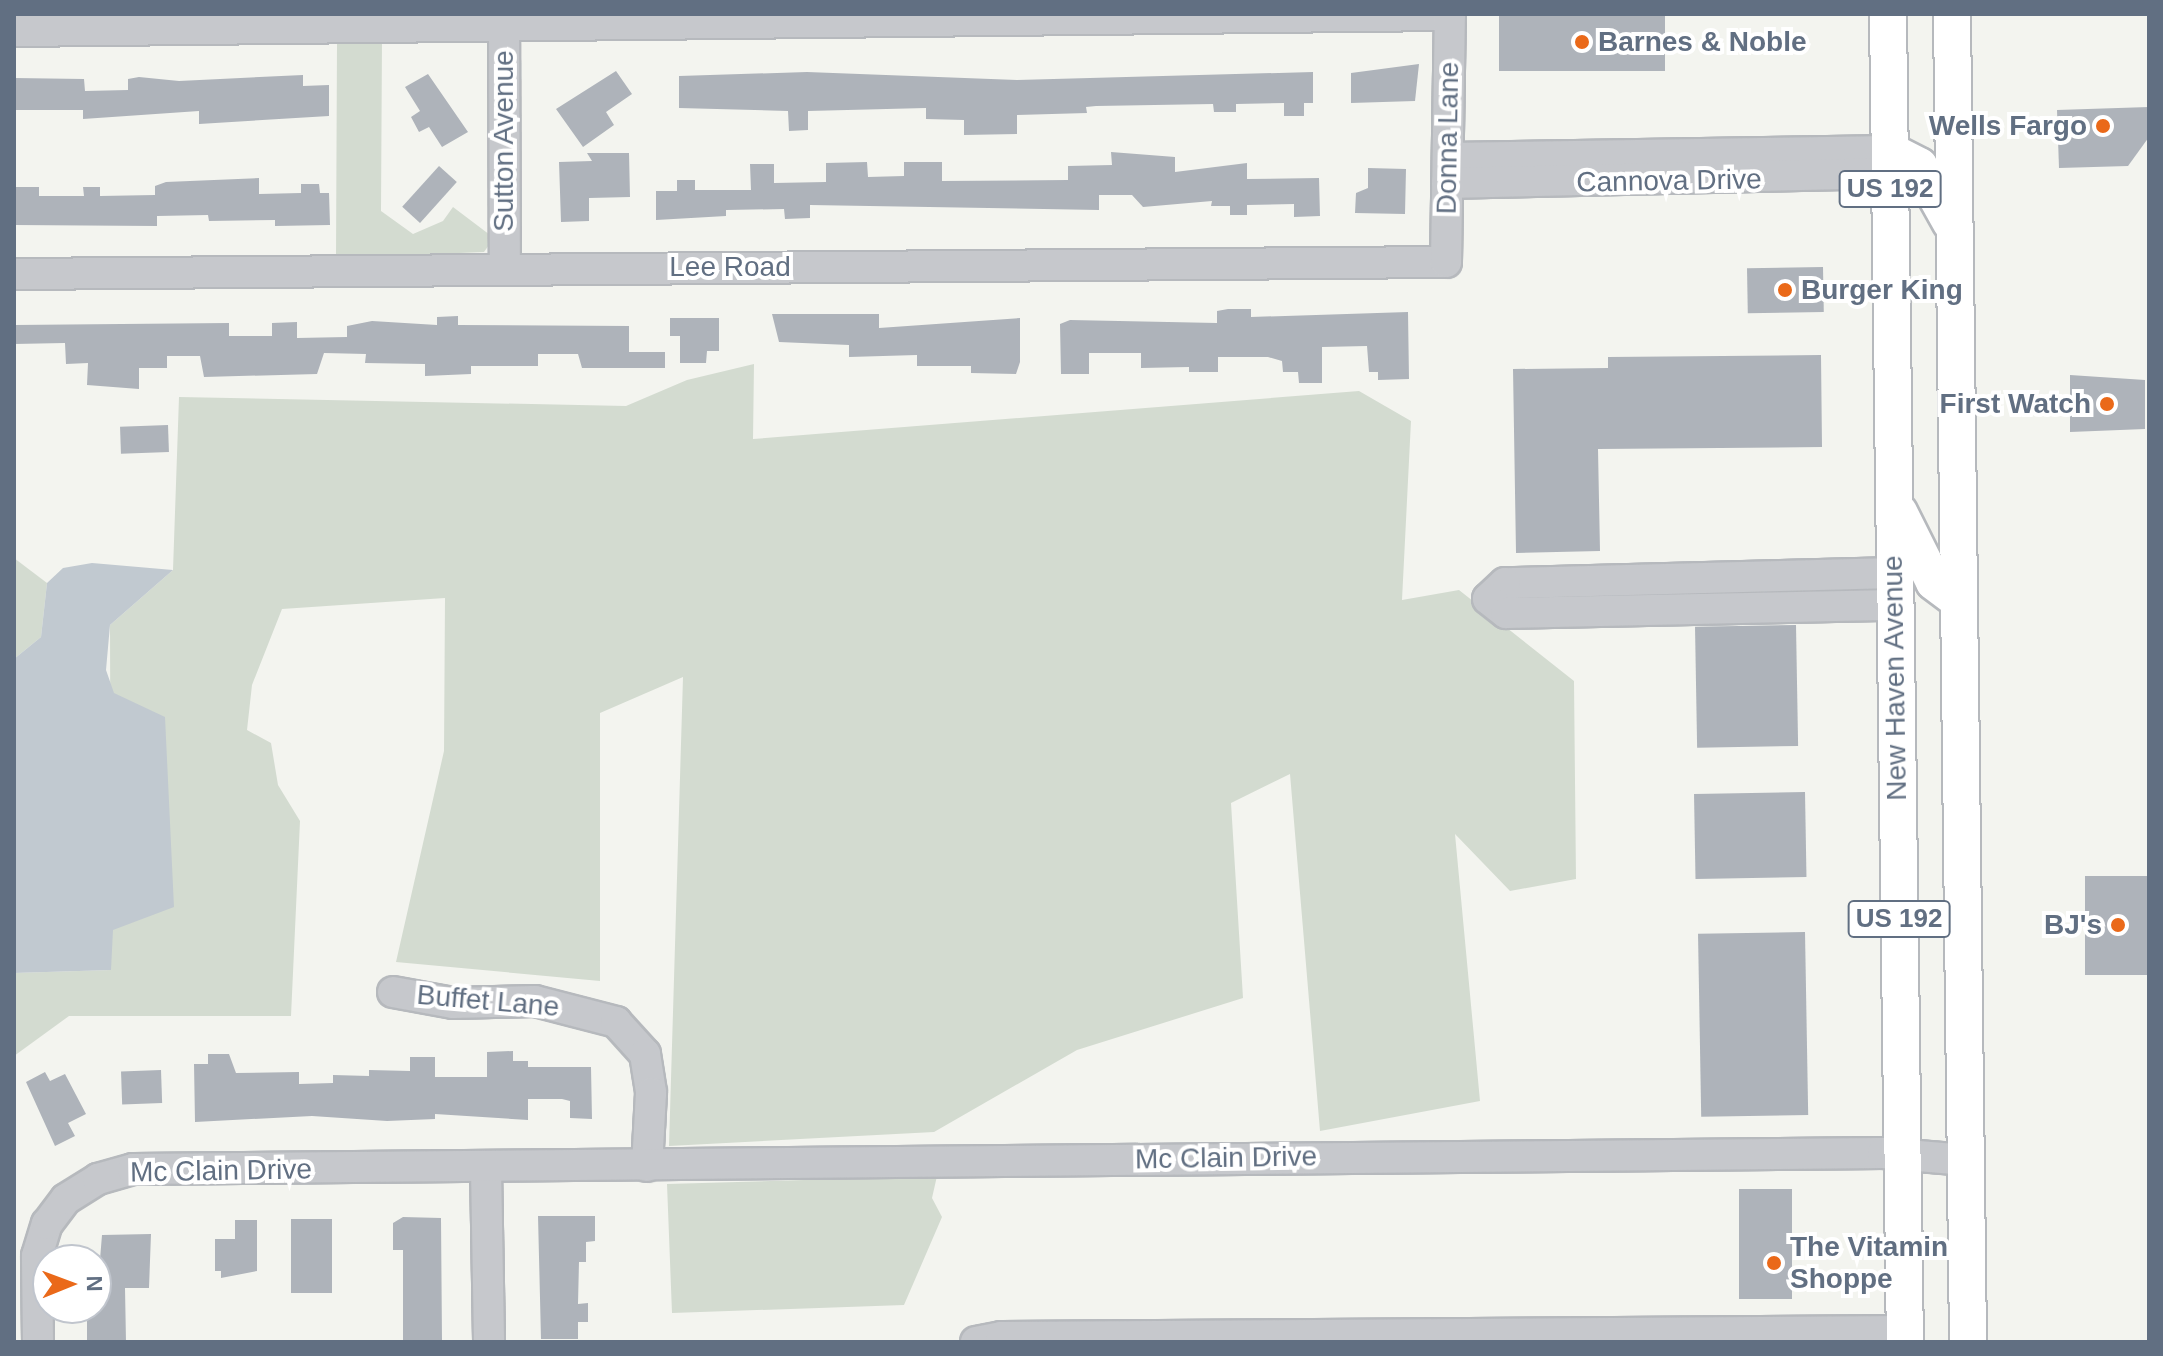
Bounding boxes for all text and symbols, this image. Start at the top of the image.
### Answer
place label: Barnes & Noble [1598,25,1806,59]
marker: Barnes & Noble [1573,33,1591,51]
street label: Sutton Avenue [487,49,521,233]
street label: Donna Lane [1430,61,1466,215]
place label: Wells Fargo [1929,109,2087,143]
marker: Wells Fargo [2094,117,2112,135]
street label: Cannova Drive [1576,163,1762,199]
road number: US 192 [1838,167,1942,211]
street label: Lee Road [669,250,791,284]
place label: Burger King [1801,273,1963,307]
marker: Burger King [1776,281,1794,299]
place label: First Watch [1940,387,2091,421]
marker: First Watch [2098,395,2116,413]
street label: New Haven Avenue [1876,554,1914,802]
road number: US 192 [1847,897,1951,941]
place label: BJ's [2044,908,2102,942]
marker: BJ's [2109,916,2127,934]
street label: Buffet Lane [415,978,561,1024]
street label: Mc Clain Drive [1135,1140,1317,1176]
street label: Mc Clain Drive [130,1153,312,1189]
place label: The Vitamin Shoppe [1790,1230,1948,1296]
north arrow [32,1244,112,1324]
marker: The Vitamin Shoppe [1765,1254,1783,1272]
text: N [82,1275,107,1292]

